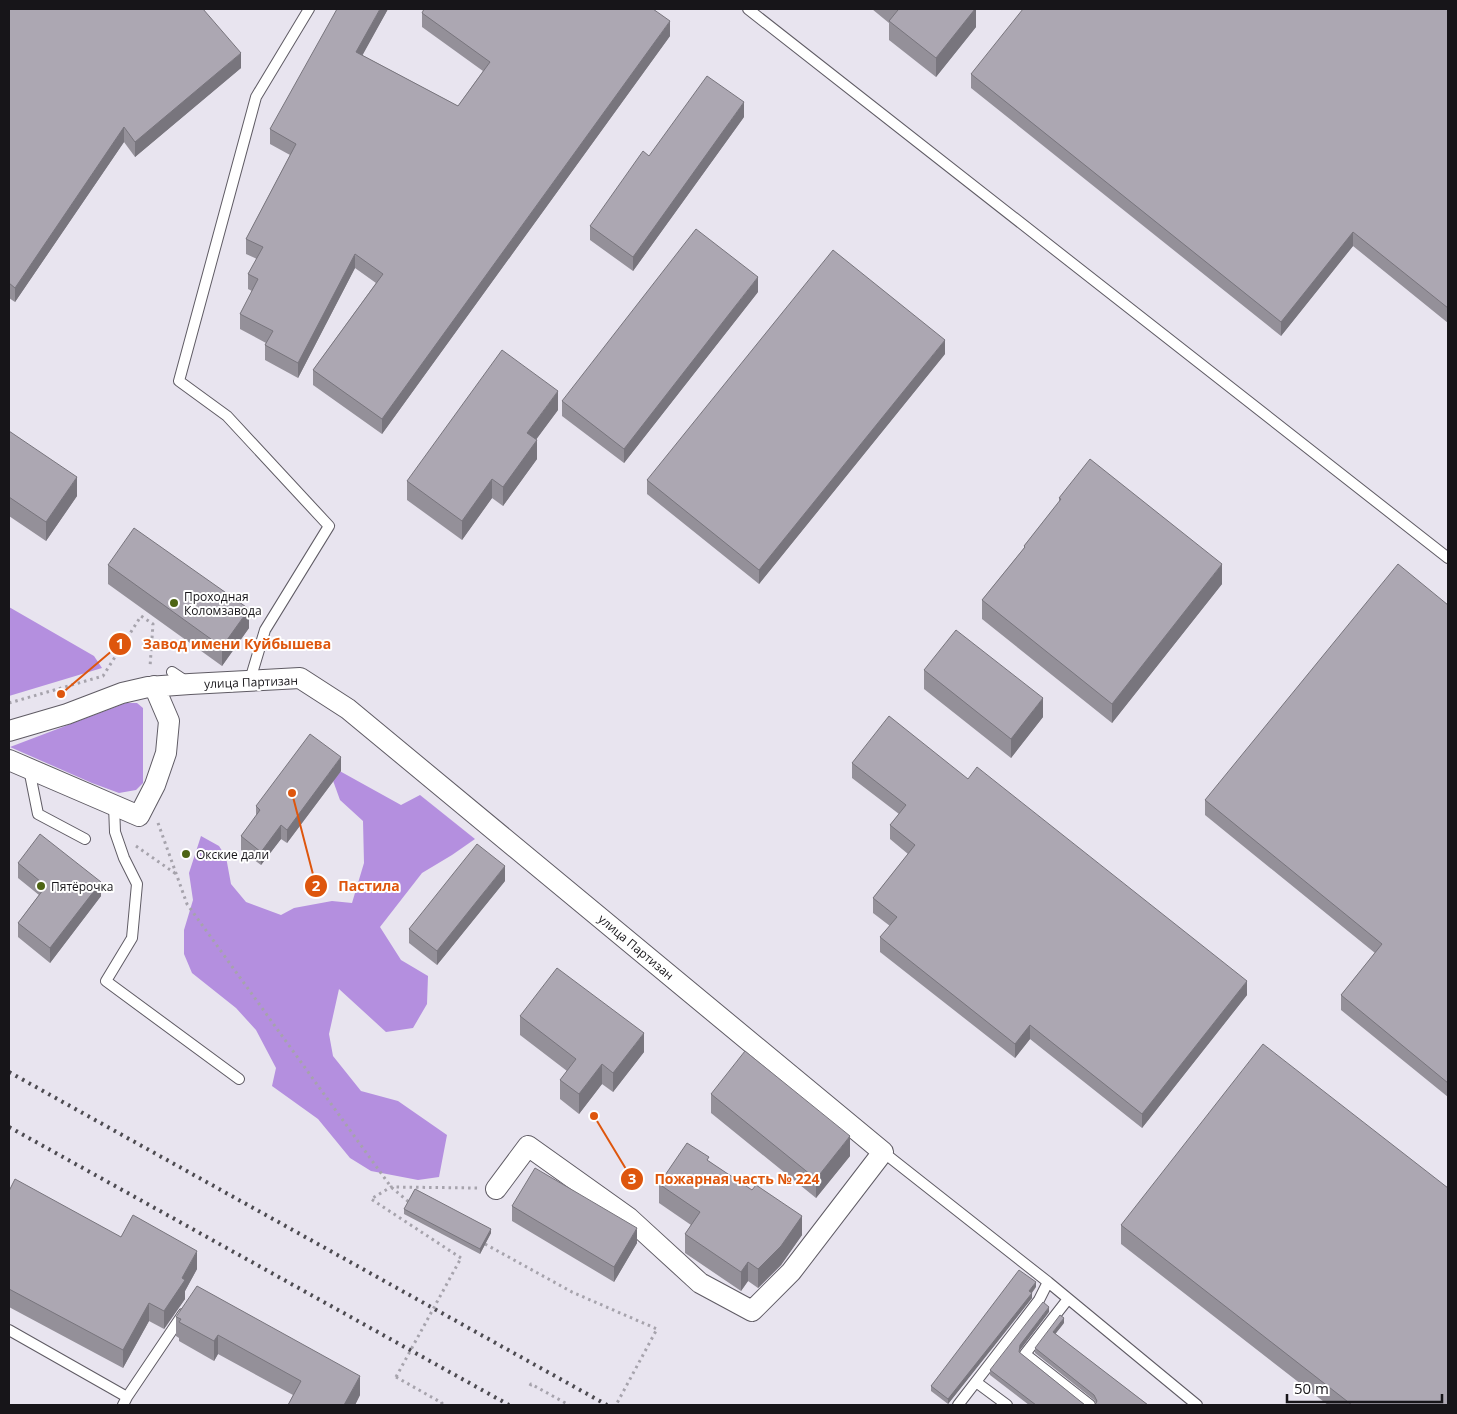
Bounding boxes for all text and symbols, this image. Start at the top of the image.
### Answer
place label: Проходная Коломзавода [184,588,262,619]
marker: Проходная Коломзавода [168,597,180,609]
callout: Завод имени Куйбышева [108,629,341,658]
text: 1 [116,633,124,653]
text: Завод имени Куйбышева [143,634,331,653]
street label: улица Партизан [204,672,298,692]
place label: Окские дали [196,846,269,863]
marker: Окские дали [180,848,192,860]
callout: Пастила [304,871,410,900]
text: 2 [312,875,321,895]
text: Пастила [338,876,400,895]
place label: Пятёрочка [51,878,113,895]
marker: Пятёрочка [35,880,47,892]
street label: улица Партизан [595,910,677,984]
callout: Пожарная часть № 224 [619,1164,829,1193]
text: 3 [628,1168,636,1188]
text: Пожарная часть № 224 [654,1169,820,1188]
scale bar [1287,1372,1442,1404]
text: 50 m [1294,1378,1329,1398]

